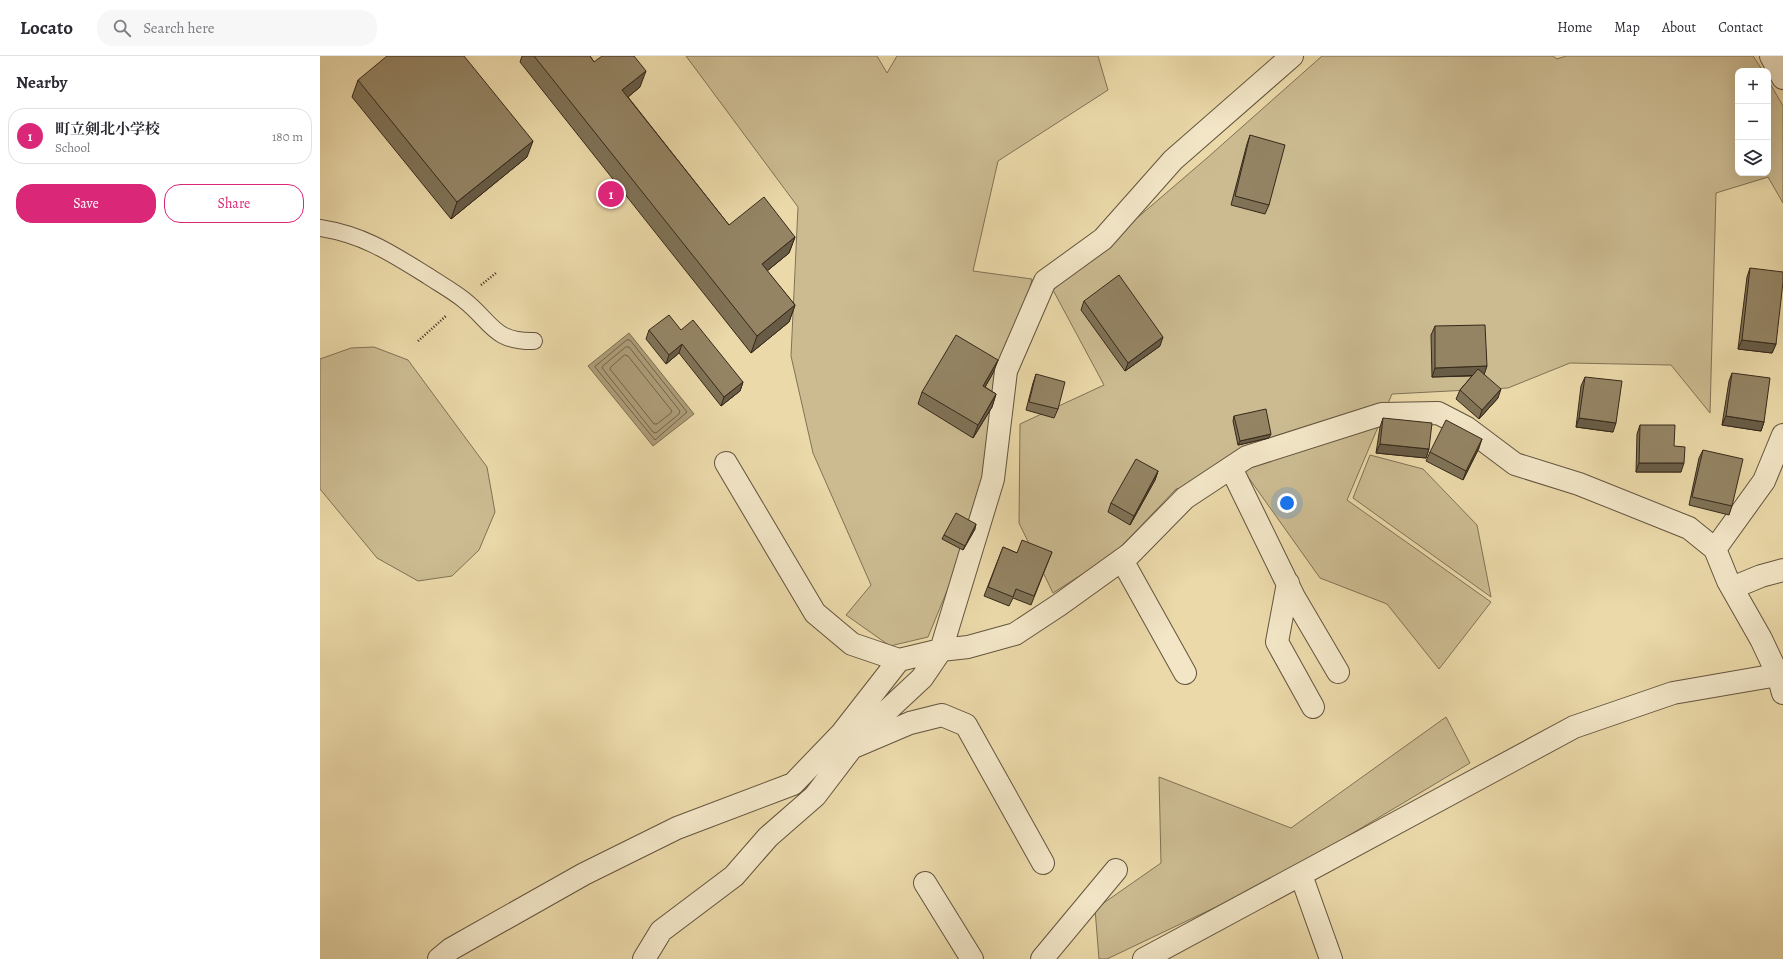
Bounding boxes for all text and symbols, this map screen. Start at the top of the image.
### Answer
search box [97,10,377,46]
text: Locato [20,15,73,41]
icon: search [111,17,133,39]
text: Search here [143,18,215,38]
text: Home [1557,18,1592,37]
text: Map [1614,18,1640,37]
text: About [1662,18,1696,37]
text: Contact [1718,18,1763,37]
map controls [1735,68,1771,176]
button: + [1735,68,1771,104]
text: Nearby [16,71,67,94]
button: − [1735,104,1771,140]
text: 町立剣北小学校 [55,119,160,139]
text: 1 [28,128,32,145]
text: 180 m [272,128,303,145]
text: School [55,139,90,156]
button: layers [1735,140,1771,176]
pin: 1 [598,179,624,209]
button: Save [16,184,156,223]
button: Share [164,184,304,223]
your location [1277,493,1297,513]

